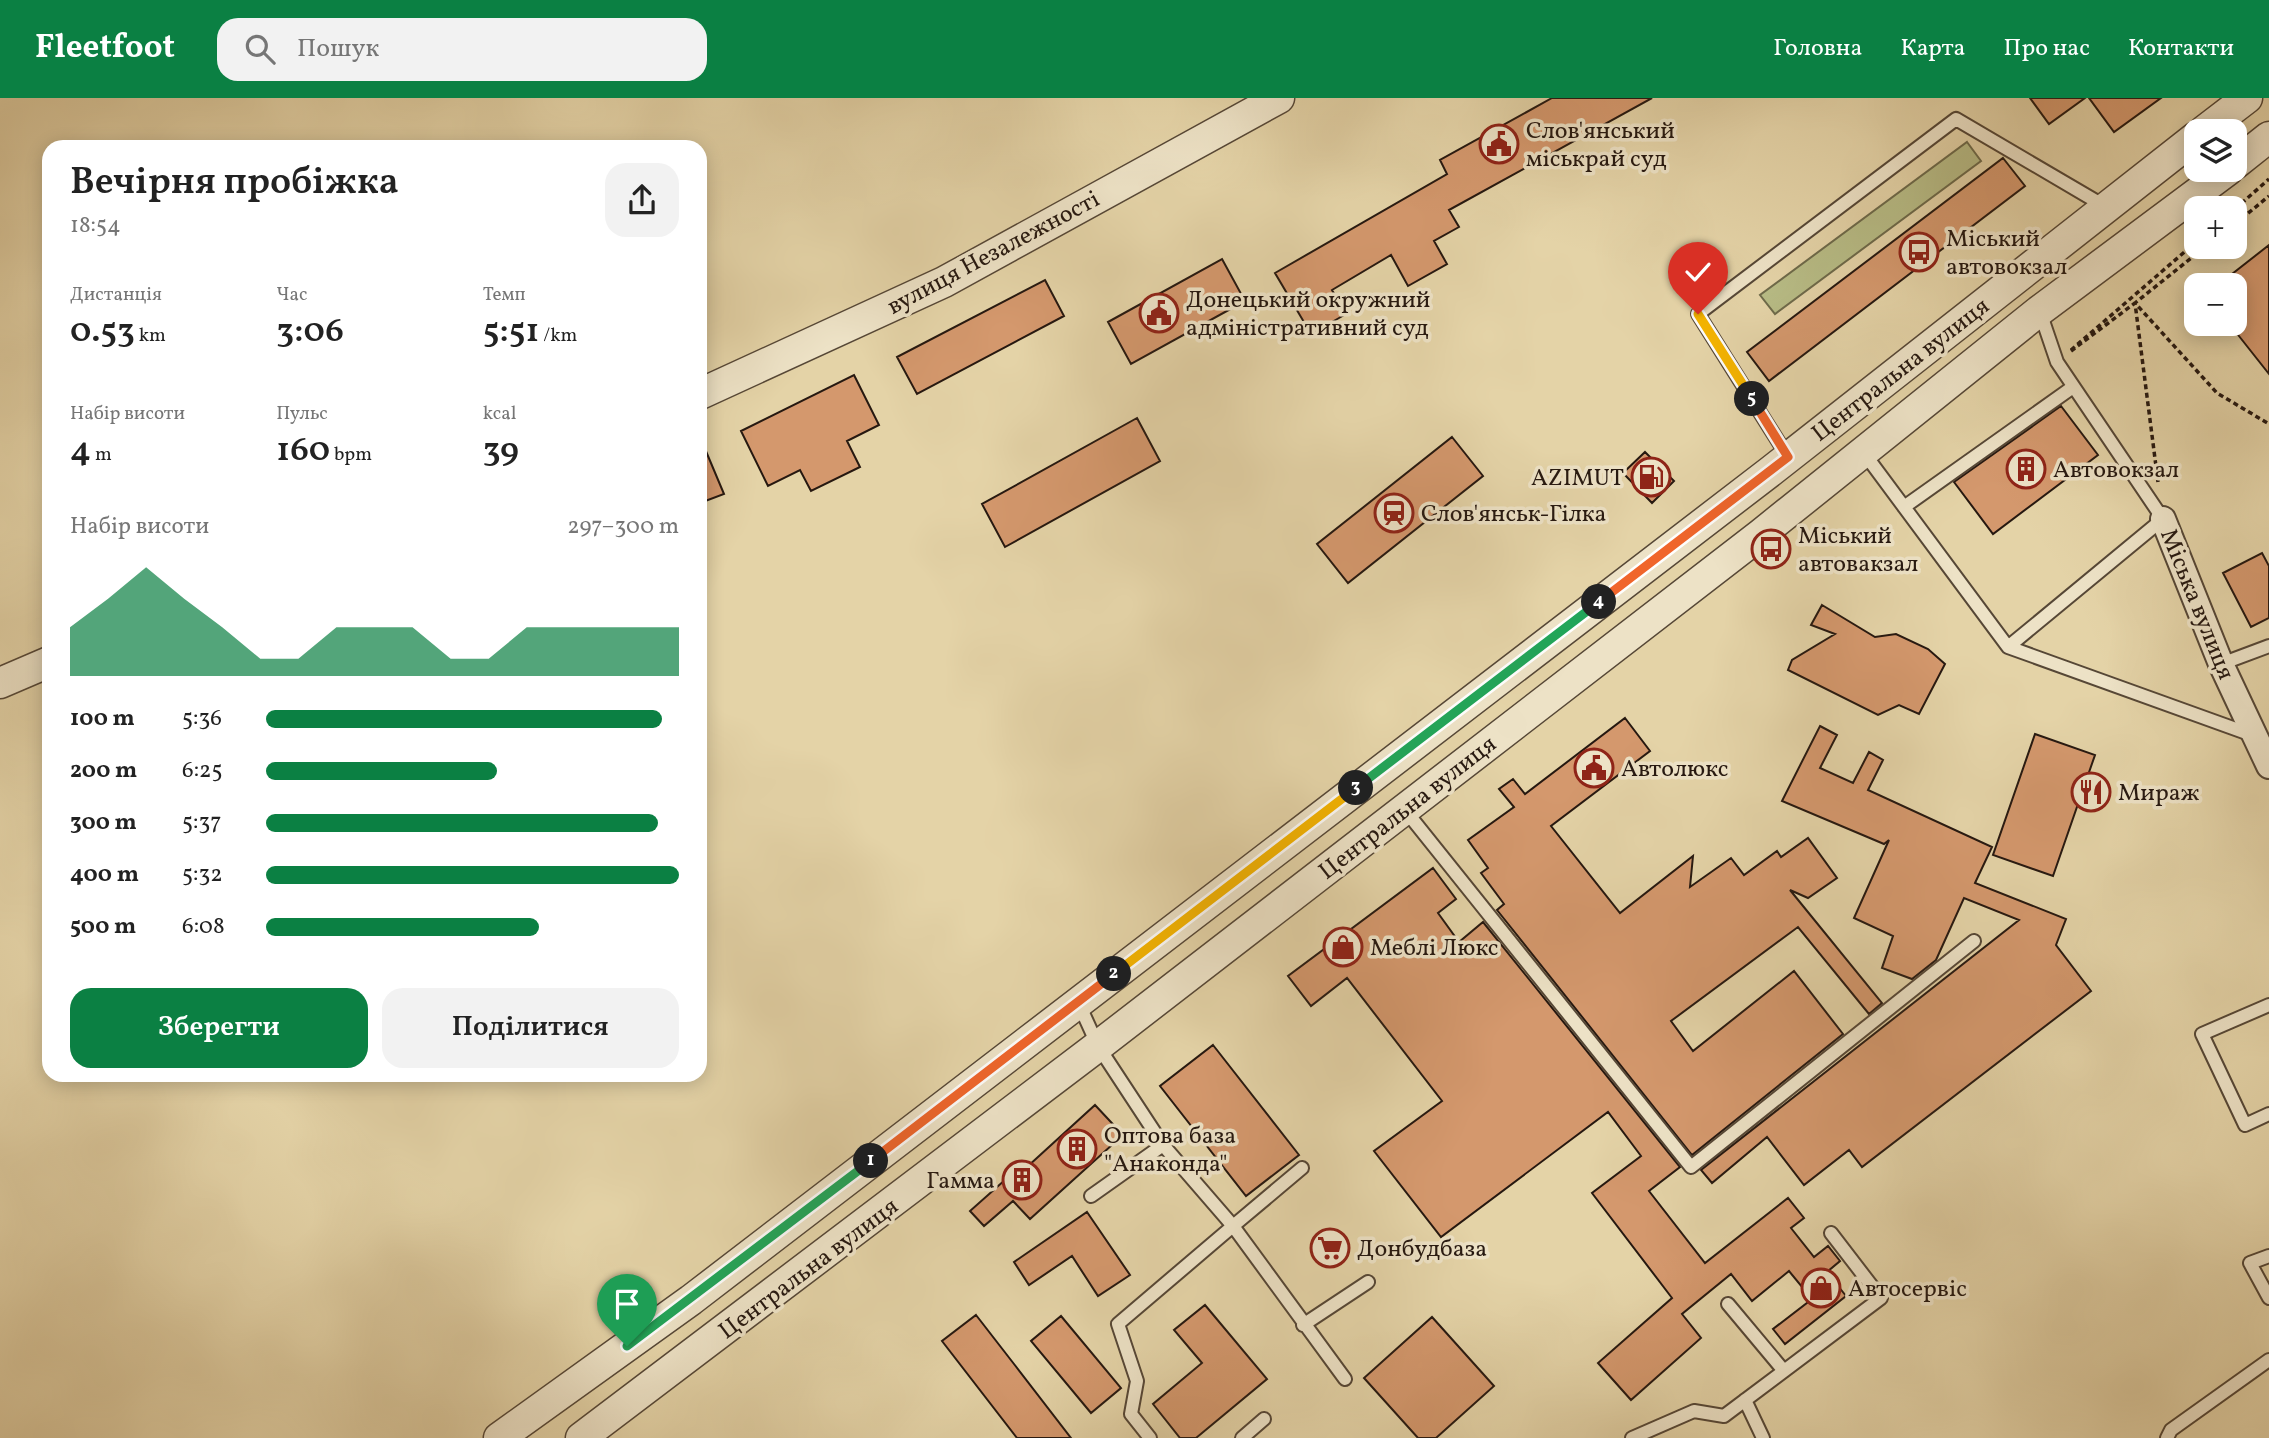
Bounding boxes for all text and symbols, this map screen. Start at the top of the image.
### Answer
search box [217,18,707,81]
text: Fleetfoot [35,26,175,72]
icon: search [241,30,279,68]
text: Пошук [297,31,379,67]
text: Головна [1773,32,1862,66]
text: Карта [1900,32,1966,66]
text: Про нас [2004,32,2090,66]
text: Контакти [2128,32,2234,66]
place label: Слов'янський міськрай суд [1526,115,1675,177]
map controls [2184,119,2247,336]
button: layers [2184,119,2247,182]
public building icon: Слов'янський міськрай суд [1478,123,1520,165]
text: Вечірня пробіжка [70,157,399,210]
button: share [605,163,679,237]
street label: вулиця Незалежності [882,183,1106,324]
button: + [2184,196,2247,259]
text: 18:54 [70,210,121,242]
place label: Міський автовокзал [1946,223,2067,285]
bus stop icon: Міський автовокзал [1898,231,1940,273]
pin [1668,242,1728,314]
icon: check [1679,253,1717,291]
button: − [2184,273,2247,336]
text: Дистанція [70,282,162,308]
text: Час [276,282,308,308]
text: Темп [483,282,526,308]
place label: Донецький окружний адміністративний суд [1186,284,1431,346]
street label: Центральна вулиця [1805,290,1997,451]
public building icon: Донецький окружний адміністративний суд [1138,292,1180,334]
text: 0.53 [70,308,135,356]
text: 3:06 [276,308,344,356]
text: 5:51 [483,308,539,356]
text: km [135,323,166,349]
text: /km [539,323,577,349]
pin: 5 [1734,382,1770,416]
text: 5 [1747,385,1756,411]
text: Набір висоти [70,401,185,427]
text: Пульс [276,401,328,427]
text: kcal [483,401,516,427]
text: 4 [70,427,91,475]
text: 160 [276,427,330,475]
text: 39 [483,427,519,475]
text: m [91,442,112,468]
text: bpm [330,442,372,468]
building icon: Автовокзал [2005,448,2047,490]
place label: Автовокзал [2053,454,2179,488]
fuel station icon: AZIMUT [1630,456,1672,498]
place label: AZIMUT [1531,462,1624,496]
station icon: Слов'янськ-Гілка [1373,492,1415,534]
place label: Слов'янськ-Гілка [1421,498,1607,532]
text: Набір висоти [70,511,209,543]
text: 297–300 m [567,511,679,543]
place label: Міський автовакзал [1798,520,1918,582]
street label: Міська вулиця [2150,524,2242,685]
bus stop icon: Міський автовакзал [1750,528,1792,570]
pin: 4 [1582,584,1616,620]
text: 4 [1593,588,1604,614]
text: 100 m [70,703,135,735]
text: 5:36 [182,703,222,735]
street label: Центральна вулиця [1312,728,1504,889]
public building icon: Автолюкс [1573,747,1615,789]
place label: Автолюкс [1621,753,1728,787]
text: 200 m [70,755,137,787]
text: 6:25 [182,755,222,787]
pin: 3 [1338,770,1374,806]
restaurant icon: Мираж [2070,771,2112,813]
text: 3 [1351,774,1360,800]
place label: Мираж [2118,777,2200,811]
text: 300 m [70,807,137,839]
text: 5:37 [182,807,221,839]
text: 400 m [70,859,139,891]
text: 5:32 [182,859,223,891]
text: 500 m [70,911,136,943]
text: 6:08 [182,911,225,943]
shop icon: Меблі Люкс [1322,926,1364,968]
place label: Меблі Люкс [1370,932,1499,966]
pin: 2 [1096,956,1132,992]
text: 2 [1109,960,1118,986]
button: Зберегти [70,988,368,1068]
button: Поділитися [382,988,679,1068]
place label: Оптова база "Анаконда" [1104,1120,1236,1182]
building icon: Оптова база "Анаконда" [1056,1128,1098,1170]
pin: 1 [854,1144,888,1178]
text: 1 [867,1147,874,1173]
building icon: Гамма [1001,1159,1043,1201]
place label: Гамма [926,1165,995,1199]
street label: Центральна вулиця [712,1191,906,1349]
supermarket icon: Донбудбаза [1309,1227,1351,1269]
place label: Донбудбаза [1357,1233,1487,1267]
shop icon: Автосервіс [1800,1267,1842,1309]
place label: Автосервіс [1848,1273,1967,1307]
pin [597,1274,657,1346]
icon: arrive [608,1285,646,1323]

